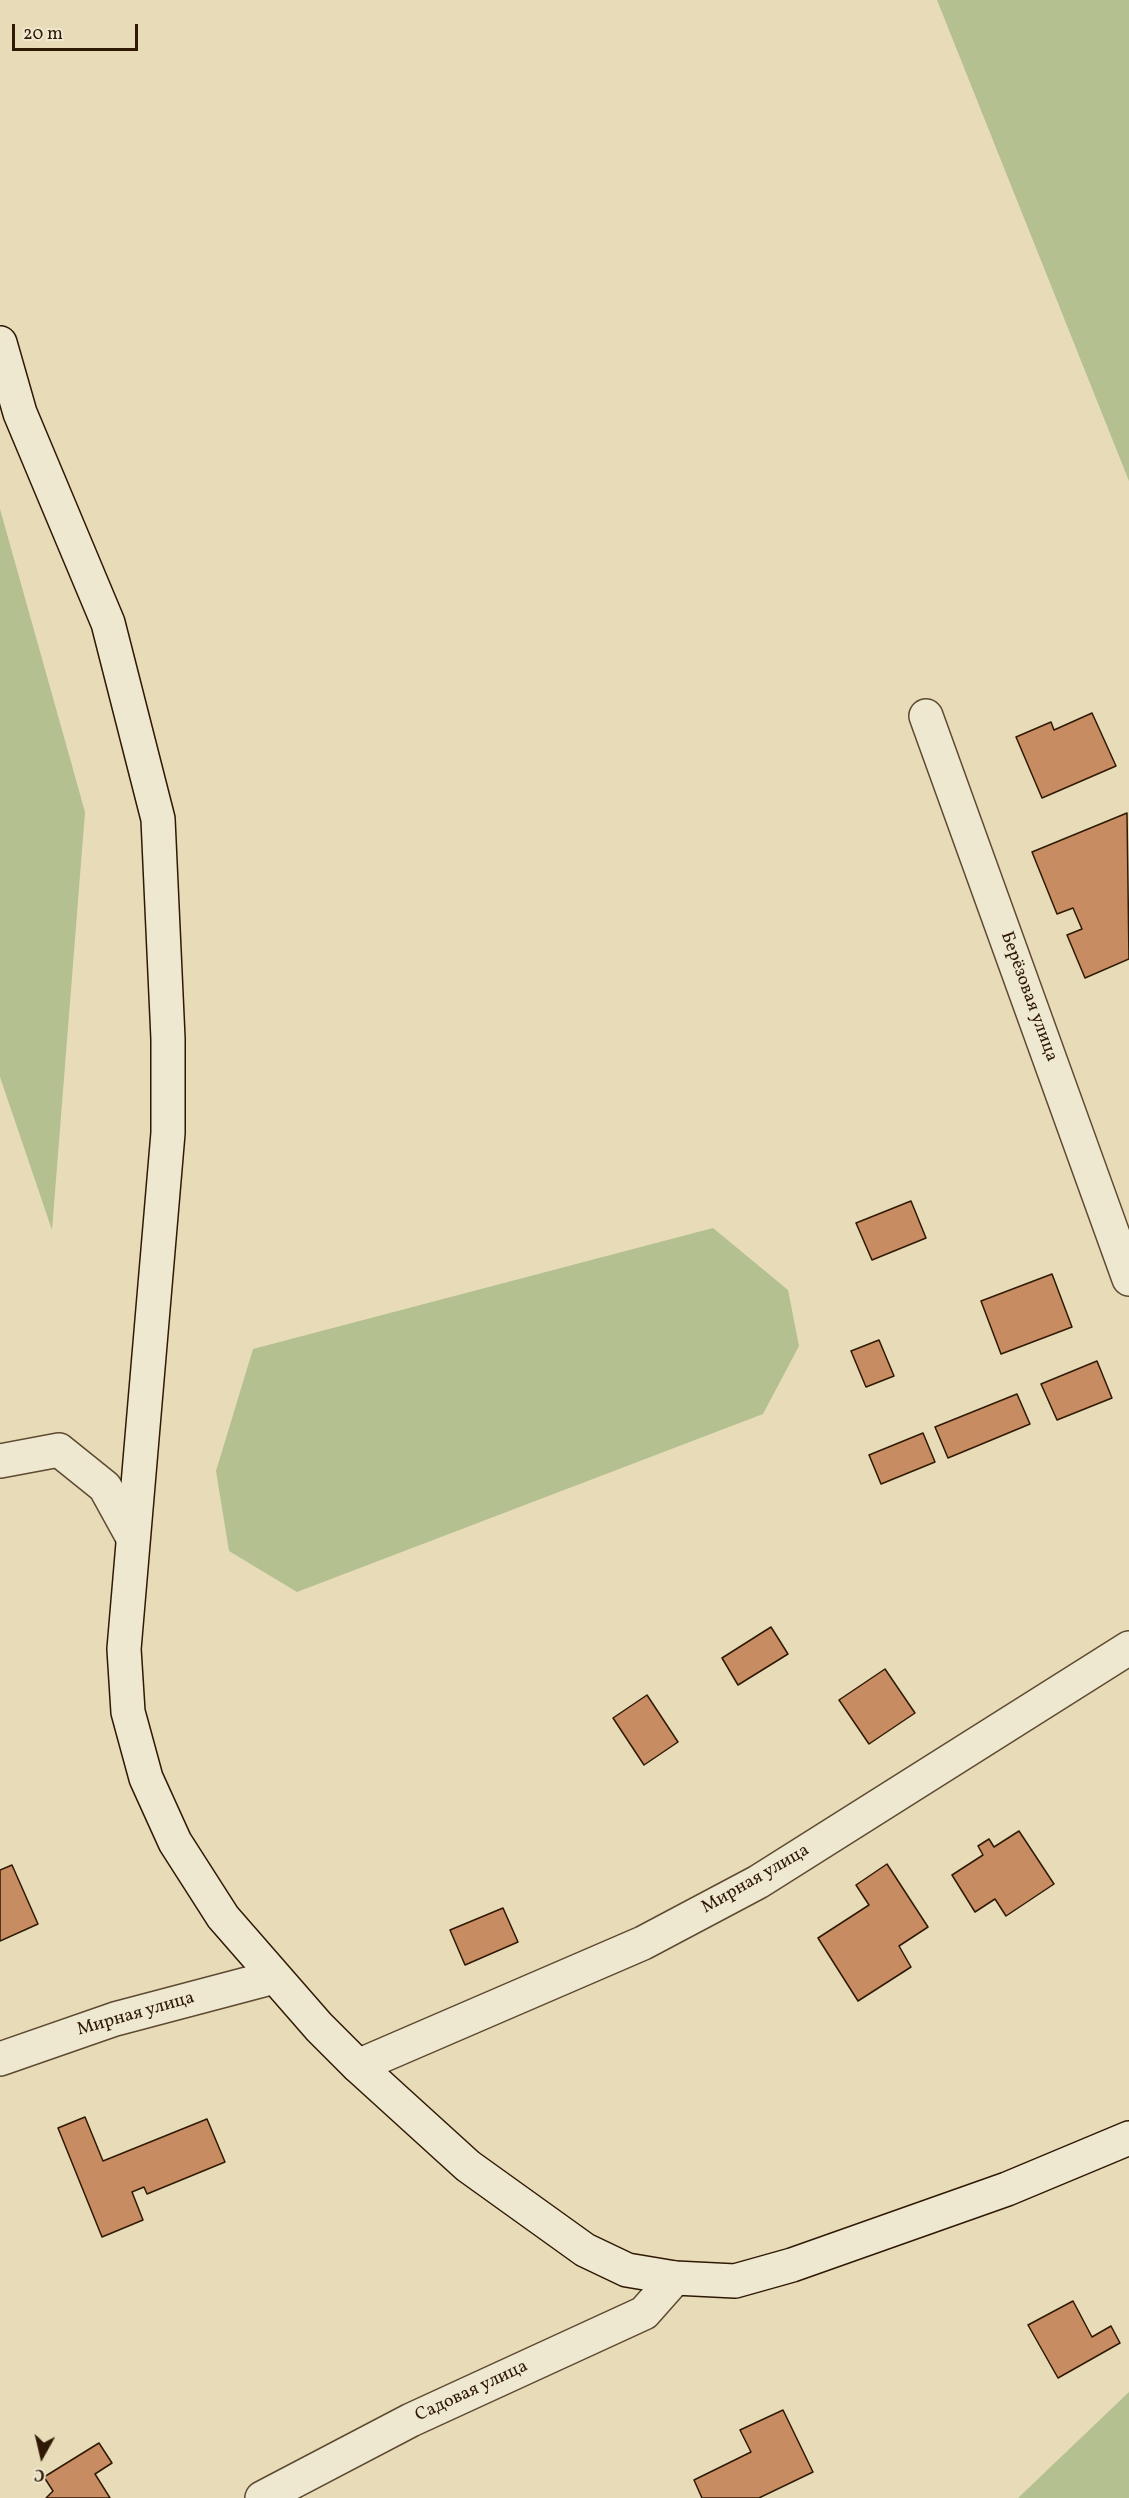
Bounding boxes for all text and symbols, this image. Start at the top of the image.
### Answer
scale bar [15,12,141,50]
text: 20 m [23,22,63,47]
street label: Берёзовая улица [994,929,1062,1065]
street label: Мирная улица [698,1840,814,1920]
street label: Мирная улица [75,1988,197,2042]
street label: Садовая улица [412,2357,532,2427]
north arrow [12,2426,72,2486]
text: С [33,2462,46,2485]

